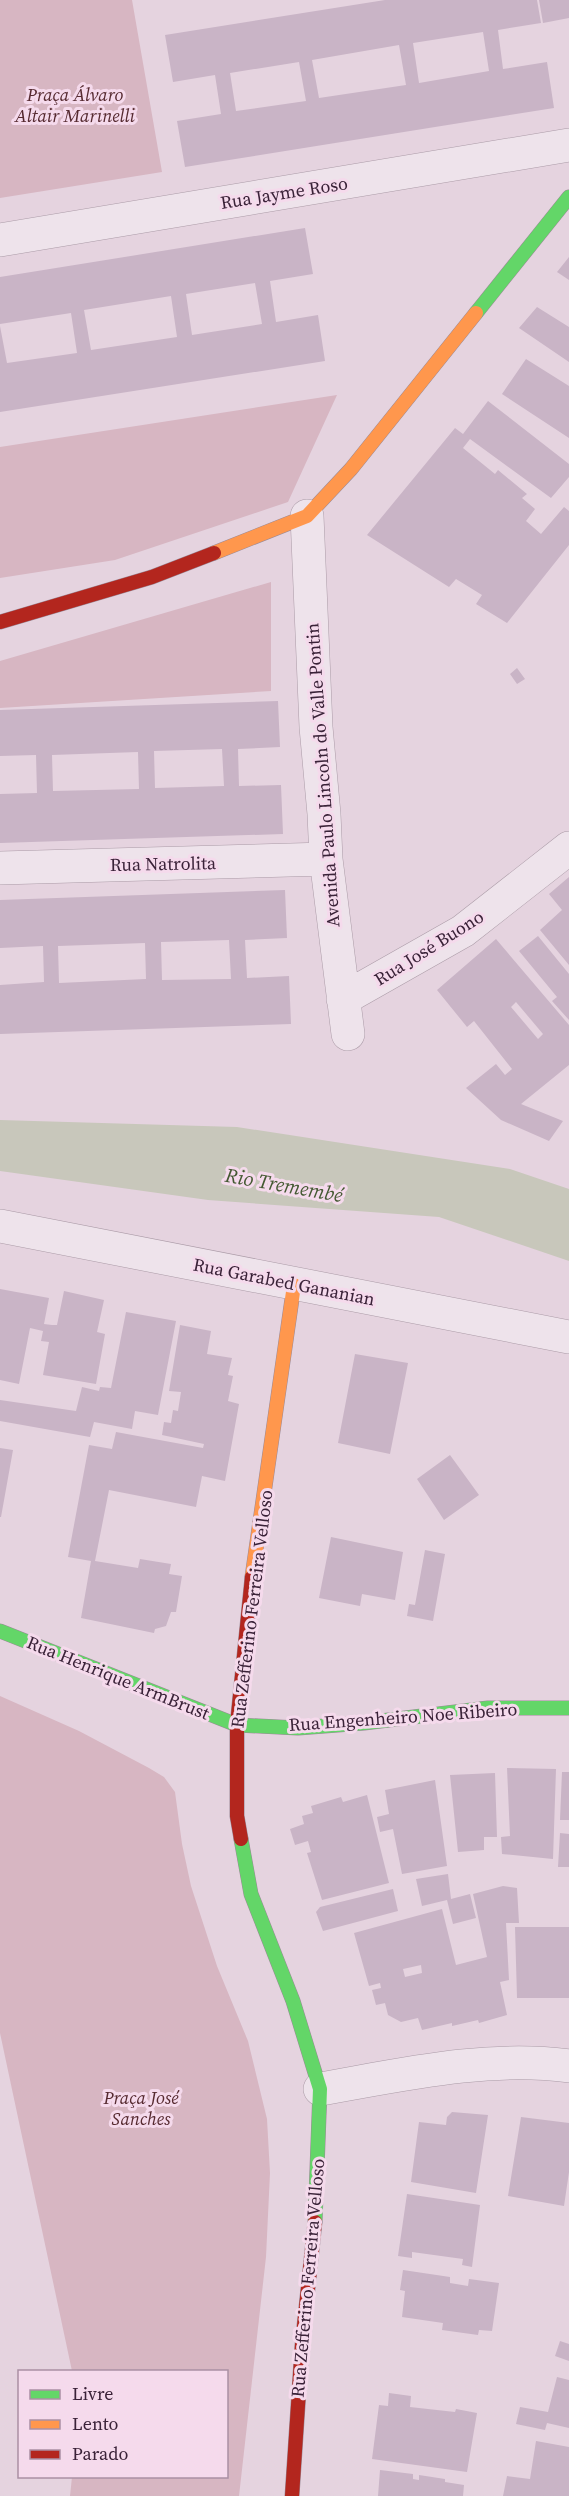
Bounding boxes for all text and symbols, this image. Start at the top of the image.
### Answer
park label: Praça Álvaro Altair Marinelli [14,82,135,128]
street label: Rua Jayme Roso [218,170,349,215]
street label: Avenida Paulo Lincoln do Valle Pontin [299,622,346,928]
street label: Rua Natrolita [110,850,217,877]
street label: Rua José Buono [369,904,488,991]
water label: Rio Tremembé [222,1161,347,1209]
street label: Rua Garabed Gananian [191,1252,377,1311]
street label: Rua Zefferino Ferreira Velloso [224,1488,279,1729]
street label: Rua Henrique ArmBrust [23,1629,213,1726]
street label: Rua Engenheiro Noe Ribeiro [288,1696,518,1737]
park label: Praça José Sanches [102,2085,180,2131]
street label: Rua Zefferino Ferreira Velloso [285,2157,330,2399]
legend [18,2370,228,2478]
text: Livre [72,2381,114,2406]
text: Lento [72,2411,119,2436]
text: Parado [72,2441,128,2466]

